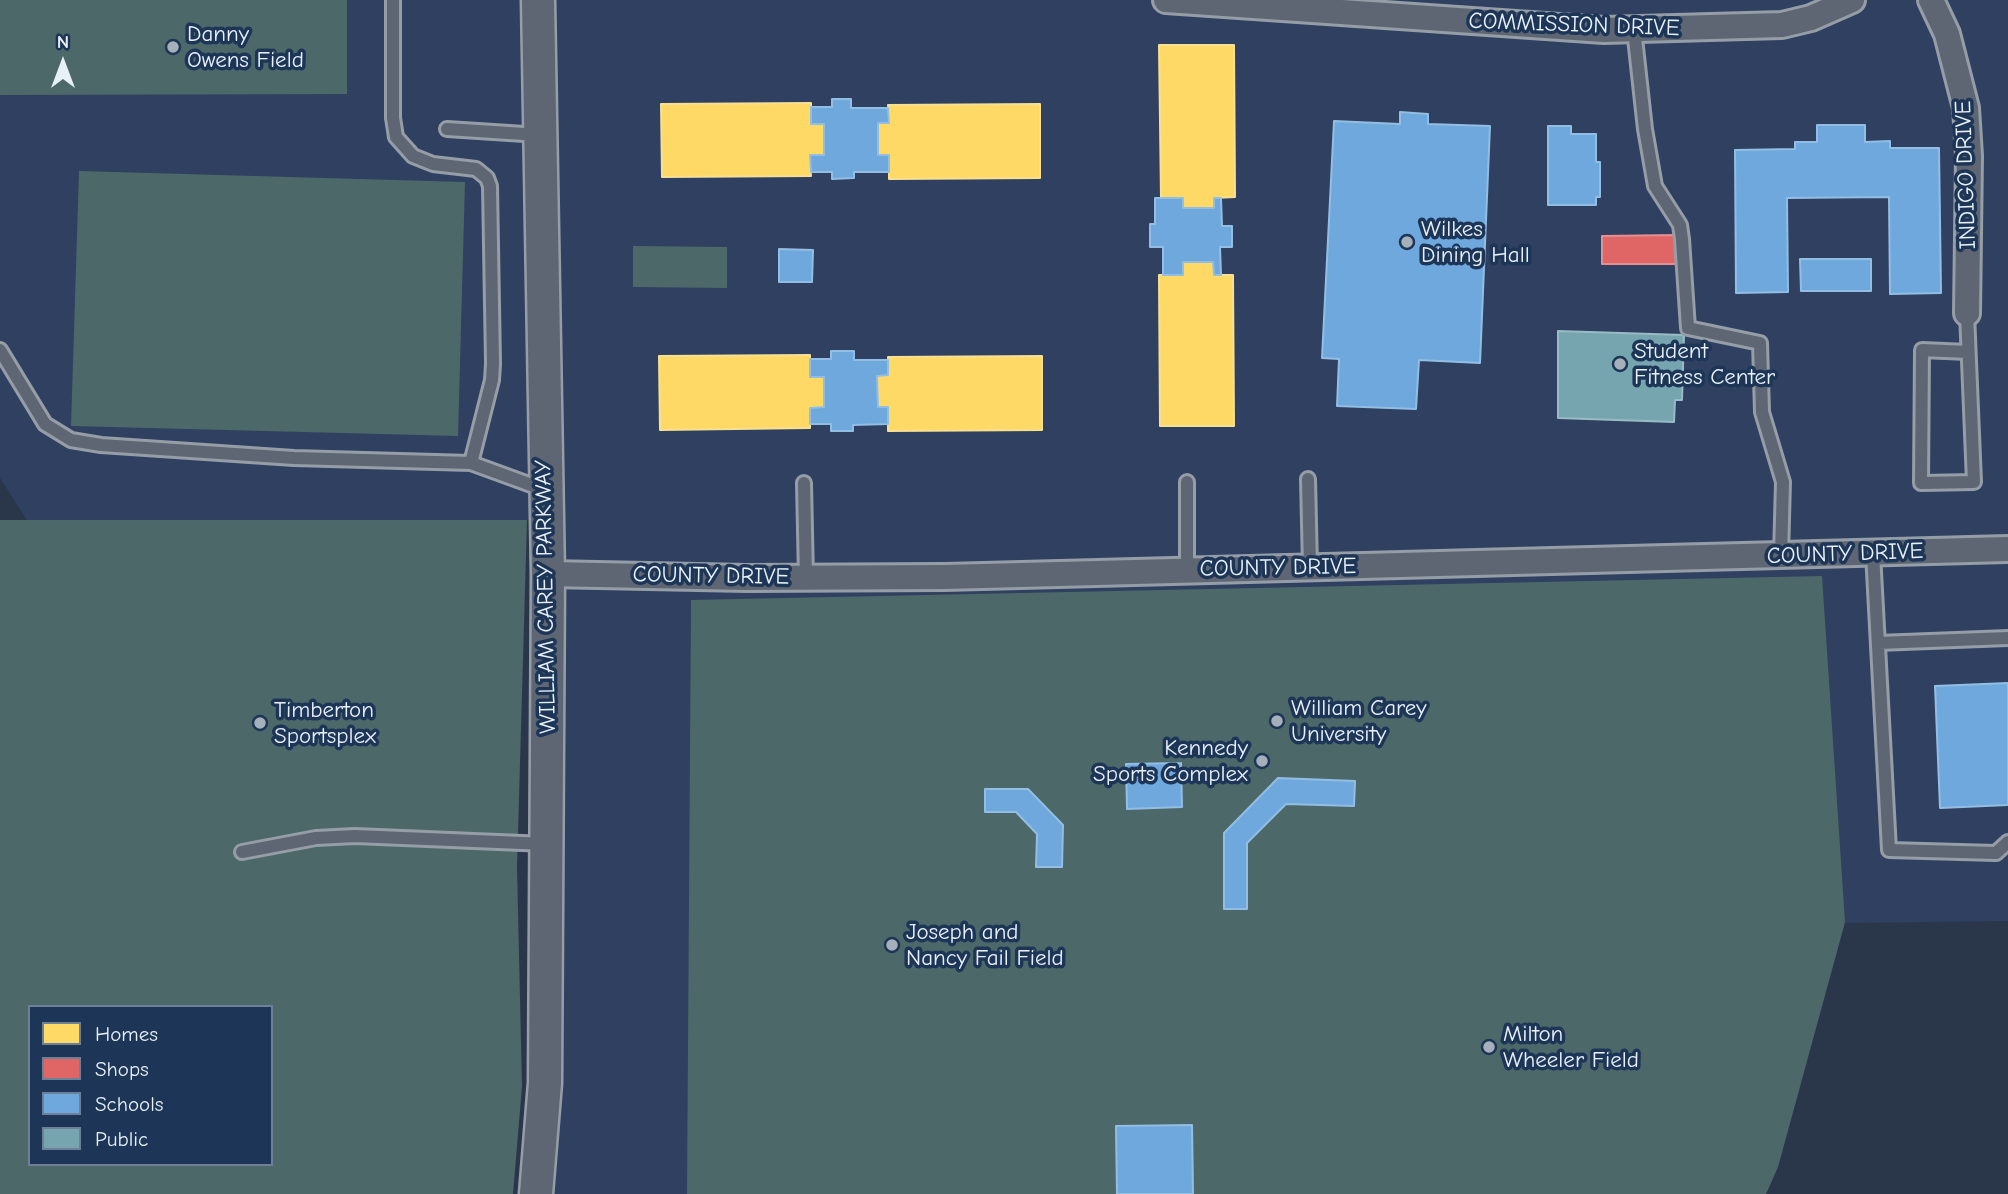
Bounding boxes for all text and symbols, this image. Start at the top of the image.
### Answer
street label: COMMISSION DRIVE [1468,8,1680,42]
place label: Danny Owens Field [187,20,304,74]
north arrow [28,28,98,98]
text: N [57,31,69,53]
marker: Danny Owens Field [165,39,181,55]
street label: INDIGO DRIVE [1950,100,1982,250]
place label: Wilkes Dining Hall [1421,215,1530,269]
marker: Wilkes Dining Hall [1399,234,1415,250]
place label: Student Fitness Center [1634,337,1775,391]
marker: Student Fitness Center [1612,356,1628,372]
street label: WILLIAM CAREY PARKWAY [530,460,562,734]
street label: COUNTY DRIVE [1766,537,1924,571]
street label: COUNTY DRIVE [1199,553,1357,583]
street label: COUNTY DRIVE [632,561,790,591]
place label: William Carey University [1291,694,1427,748]
place label: Timberton Sportsplex [274,696,376,750]
marker: William Carey University [1269,713,1285,729]
marker: Timberton Sportsplex [252,715,268,731]
place label: Kennedy Sports Complex [1093,734,1248,788]
marker: Kennedy Sports Complex [1254,753,1270,769]
place label: Joseph and Nancy Fail Field [906,918,1064,972]
marker: Joseph and Nancy Fail Field [884,937,900,953]
legend [28,1005,273,1166]
place label: Milton Wheeler Field [1503,1020,1639,1074]
text: Homes [95,1022,158,1046]
marker: Milton Wheeler Field [1481,1039,1497,1055]
text: Shops [95,1057,149,1081]
text: Schools [95,1092,164,1116]
text: Public [95,1127,148,1151]

